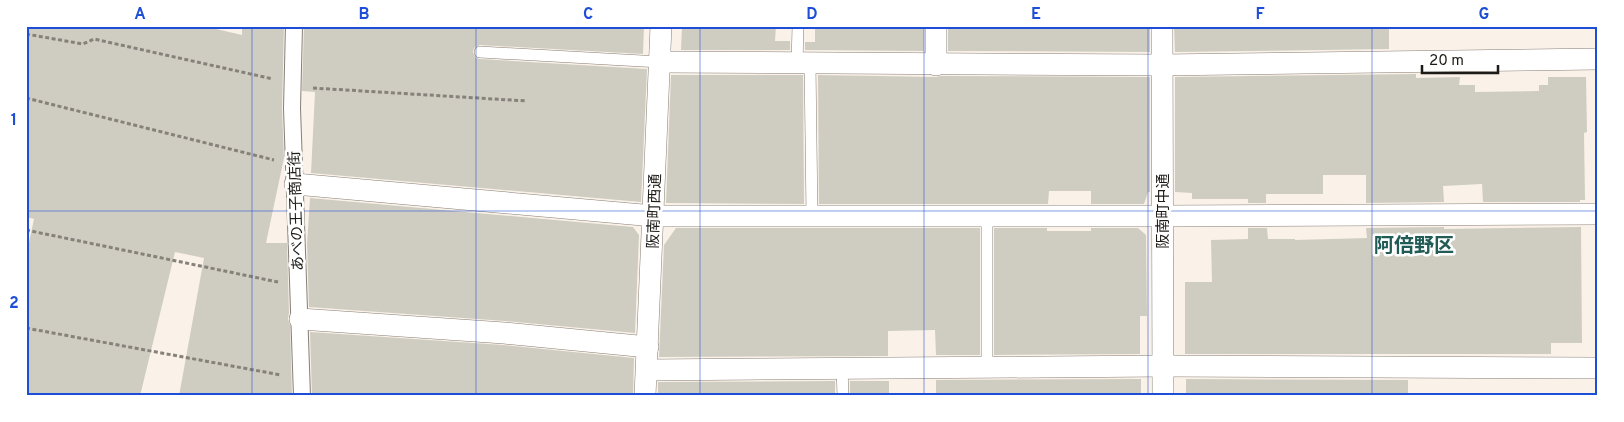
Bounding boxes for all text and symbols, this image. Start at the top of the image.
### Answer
text: A [134,5,146,25]
text: B [358,5,370,25]
text: C [583,5,593,25]
text: D [806,5,818,25]
text: E [1031,5,1041,25]
text: F [1255,5,1265,25]
text: G [1479,5,1489,25]
scale bar [1422,42,1498,74]
text: 20 m [1429,52,1464,71]
text: 1 [11,111,17,131]
street label: あべの王子商店街 [286,151,309,271]
street label: 阪南町西通 [645,173,666,249]
street label: 阪南町中通 [1155,173,1174,249]
district label: 阿倍野区 [1374,234,1454,260]
text: 2 [9,294,19,314]

